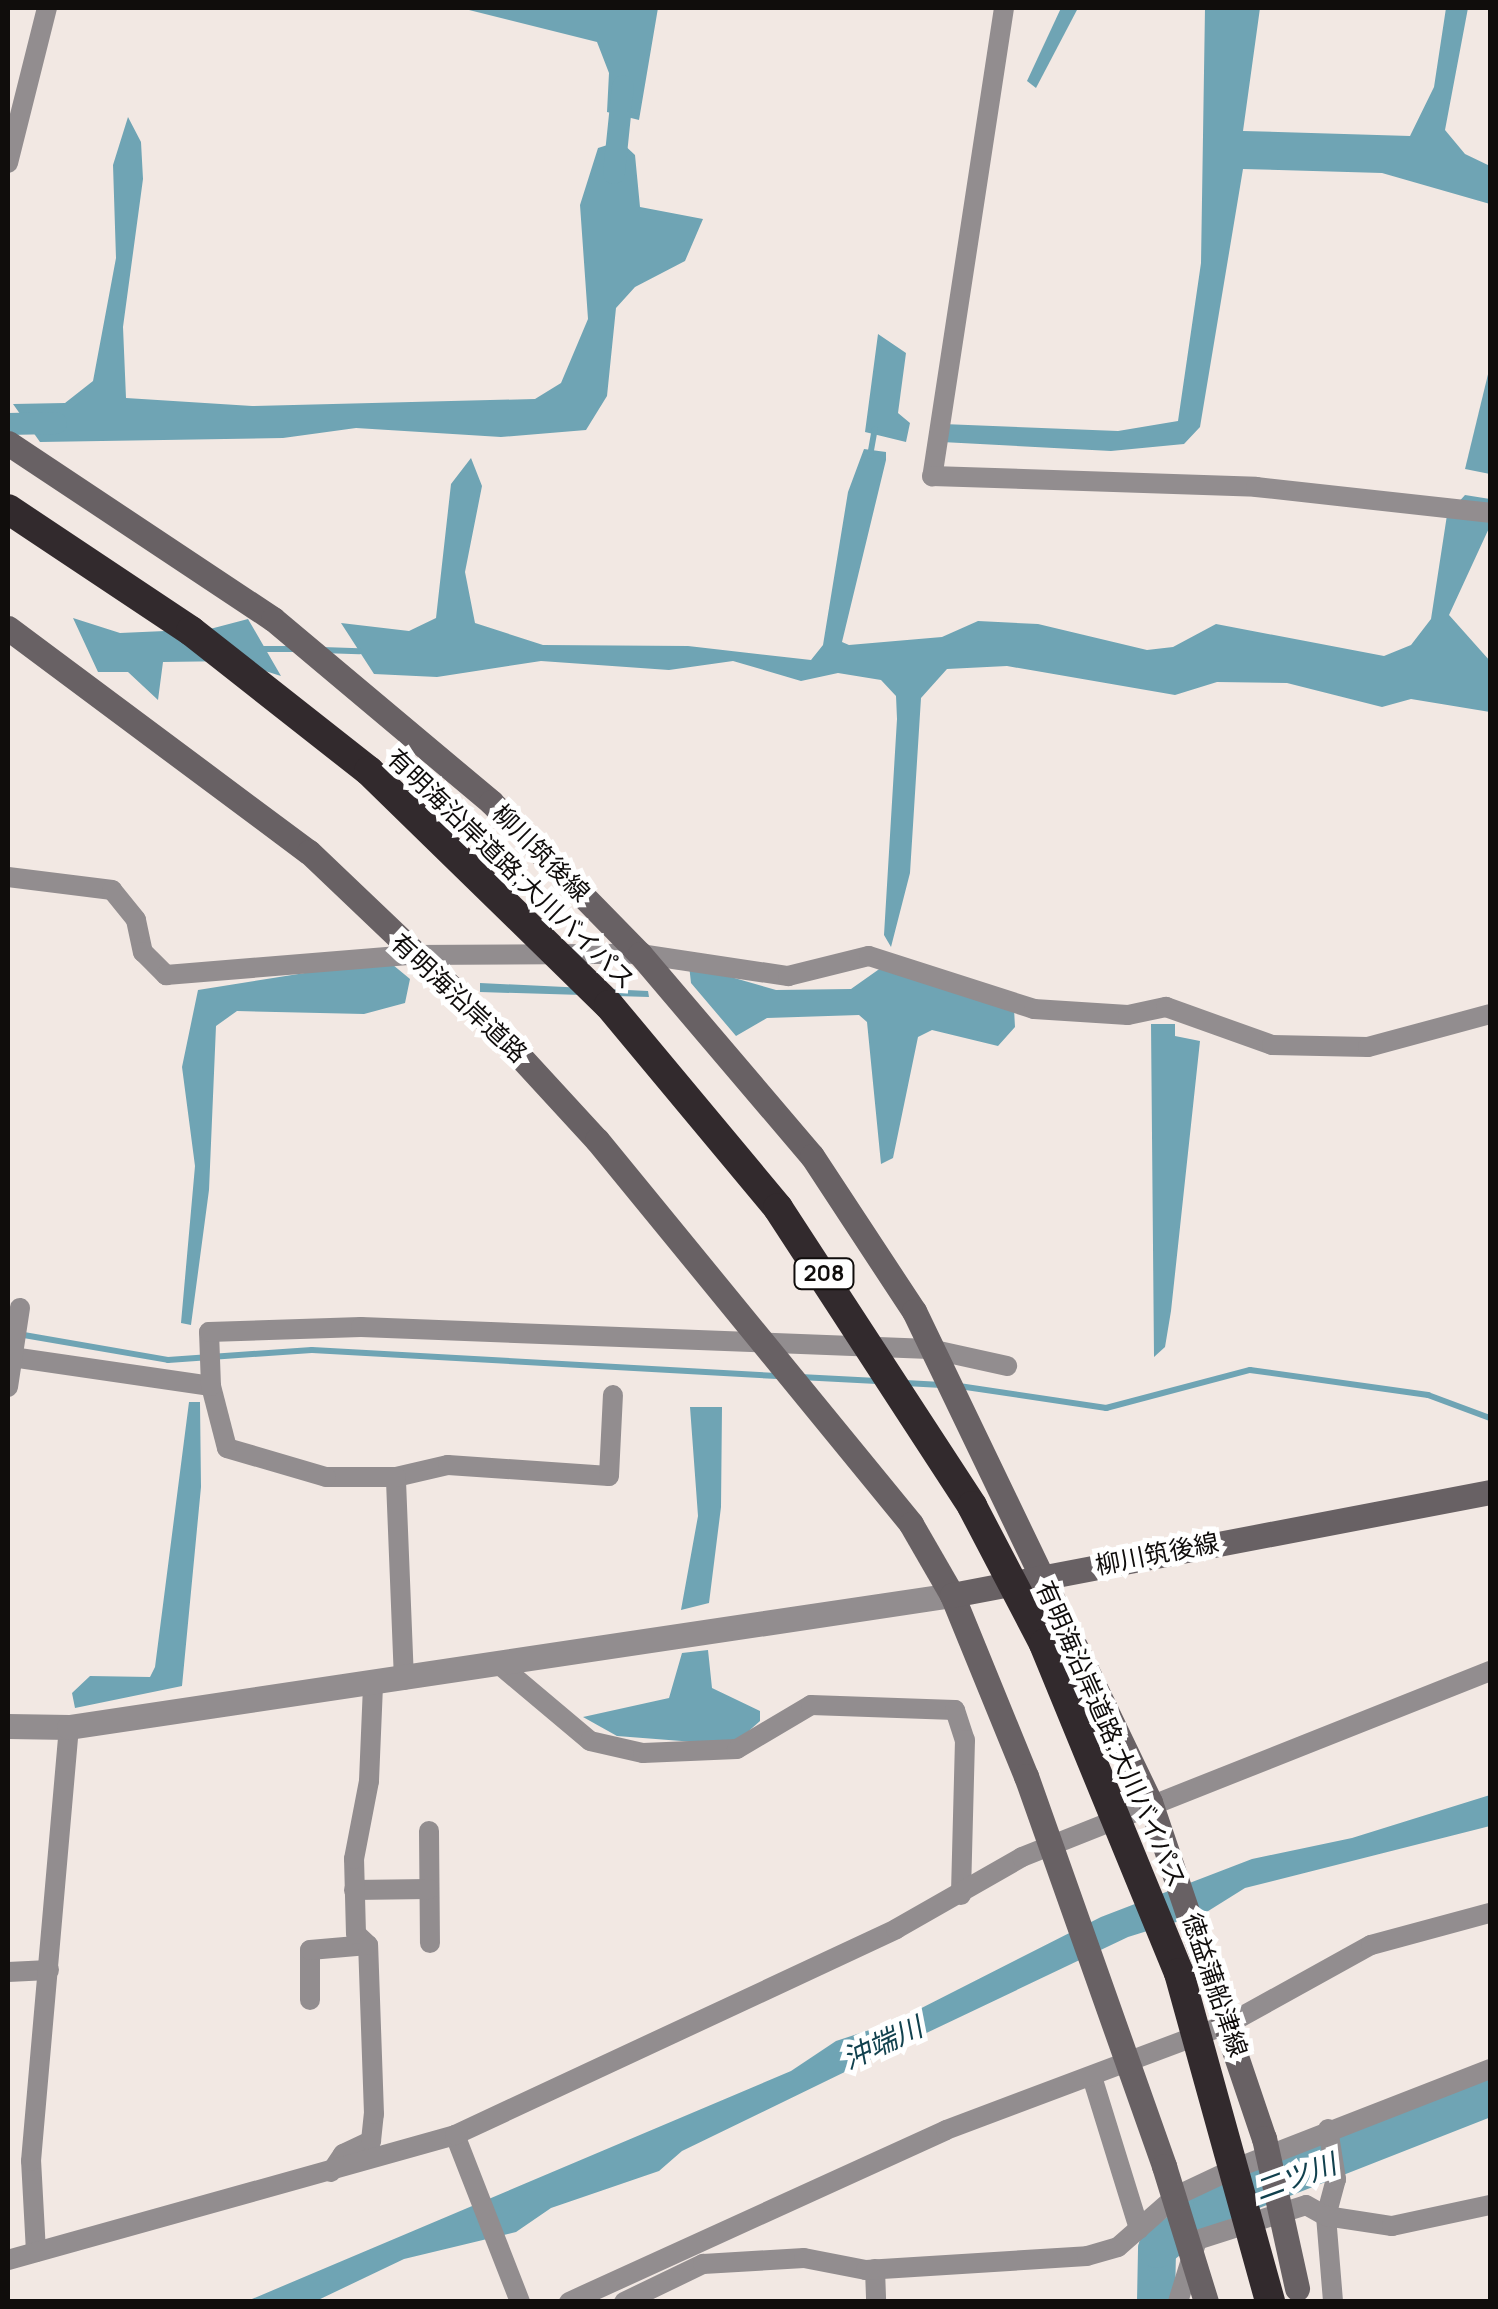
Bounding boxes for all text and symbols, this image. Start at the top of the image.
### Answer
street label: 有明海沿岸道路;大川バイパス [381,743,641,995]
street label: 柳川筑後線 [486,798,596,908]
street label: 有明海沿岸道路 [385,927,533,1069]
road number: 208 [792,1257,856,1291]
street label: 柳川筑後線 [1093,1527,1221,1581]
street label: 有明海沿岸道路;大川バイパス [1030,1576,1192,1892]
street label: 徳益蒲船津線 [1176,1909,1254,2061]
water label: 沖端川 [837,2009,927,2075]
water label: 二ツ川 [1250,2146,1340,2206]

